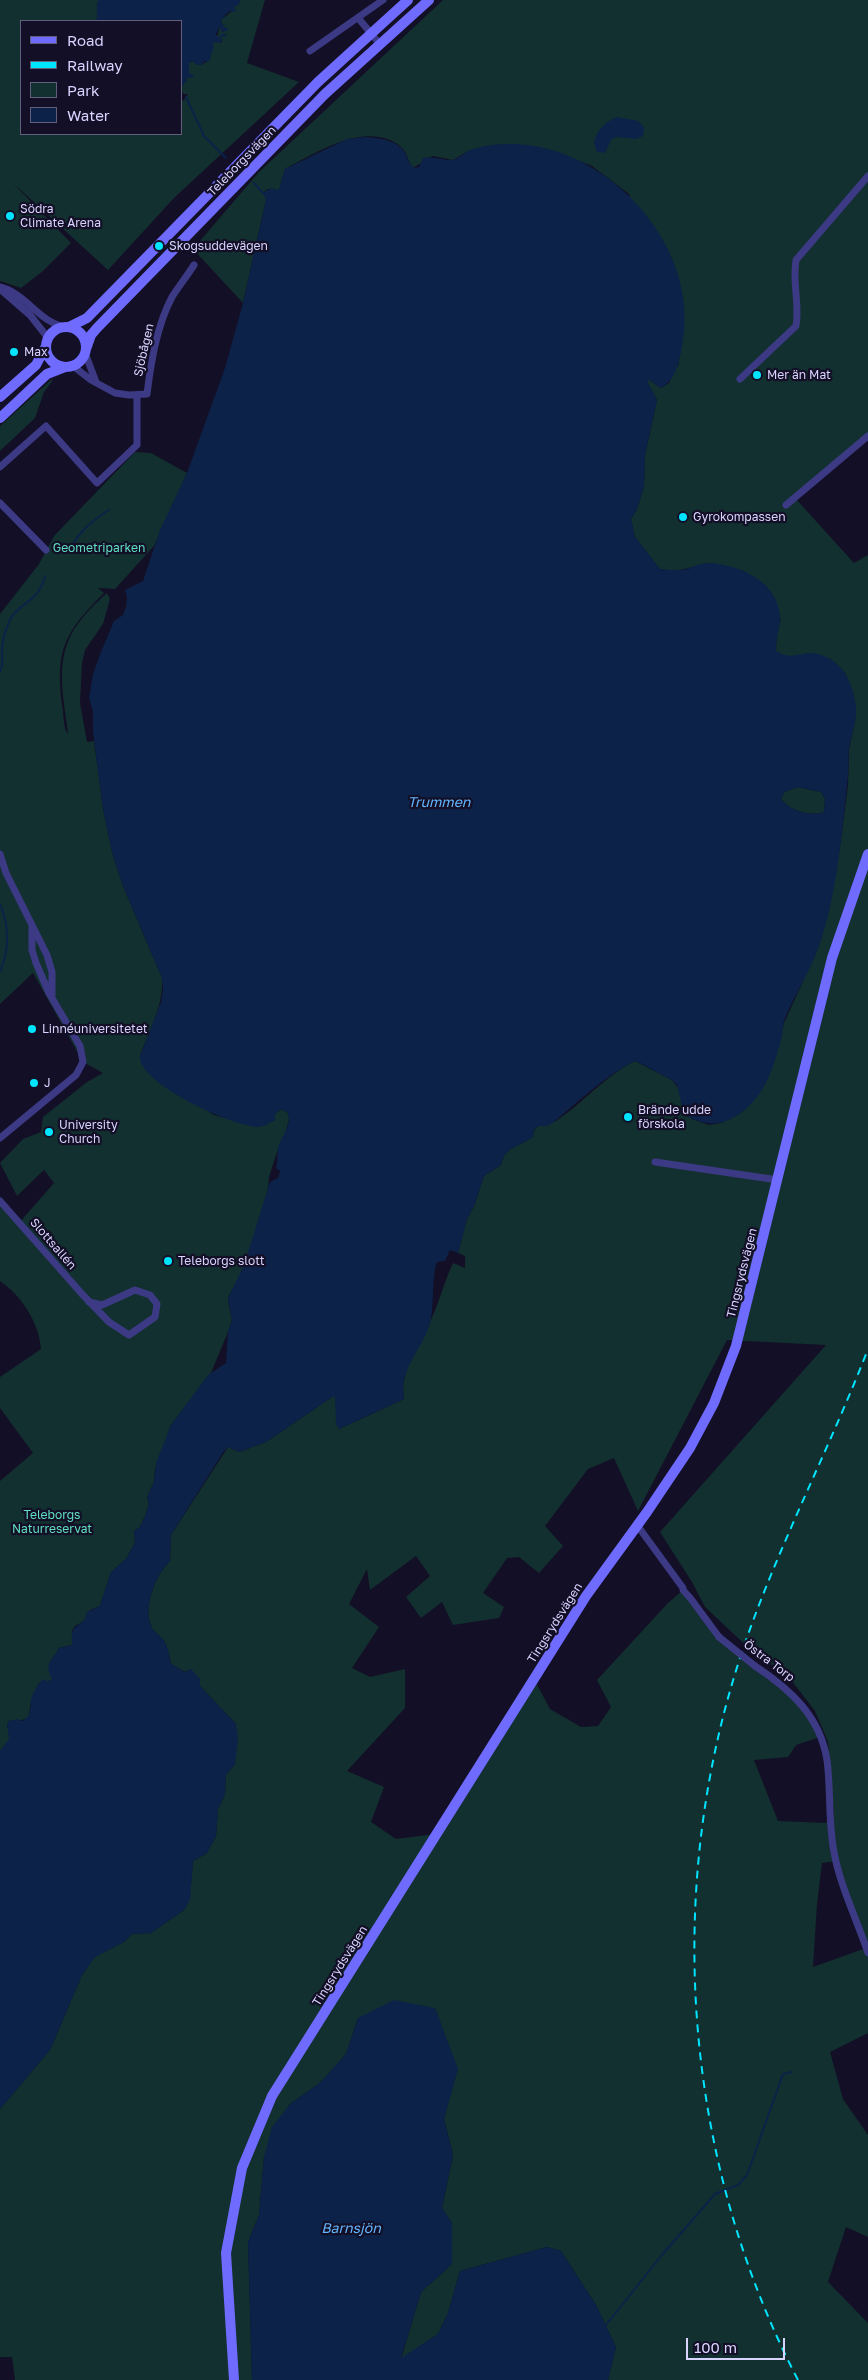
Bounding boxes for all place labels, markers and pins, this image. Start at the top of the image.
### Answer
place label: Södra Climate Arena [20,202,101,230]
marker: Södra Climate Arena [4,210,16,222]
place label: Skogsuddevägen [169,239,268,253]
marker: Skogsuddevägen [153,240,165,252]
place label: Max [24,345,48,359]
marker: Max [8,346,20,358]
place label: Mer än Mat [767,368,831,382]
marker: Mer än Mat [751,369,763,381]
place label: Gyrokompassen [693,510,786,524]
marker: Gyrokompassen [677,511,689,523]
place label: Linnéuniversitetet [42,1022,148,1036]
marker: Linnéuniversitetet [26,1023,38,1035]
place label: J [44,1076,51,1090]
marker: J [28,1077,40,1089]
place label: Brände udde förskola [638,1103,711,1131]
marker: Brände udde förskola [622,1111,634,1123]
place label: University Church [59,1118,118,1146]
marker: University Church [43,1126,55,1138]
place label: Teleborgs slott [178,1254,265,1268]
marker: Teleborgs slott [162,1255,174,1267]

